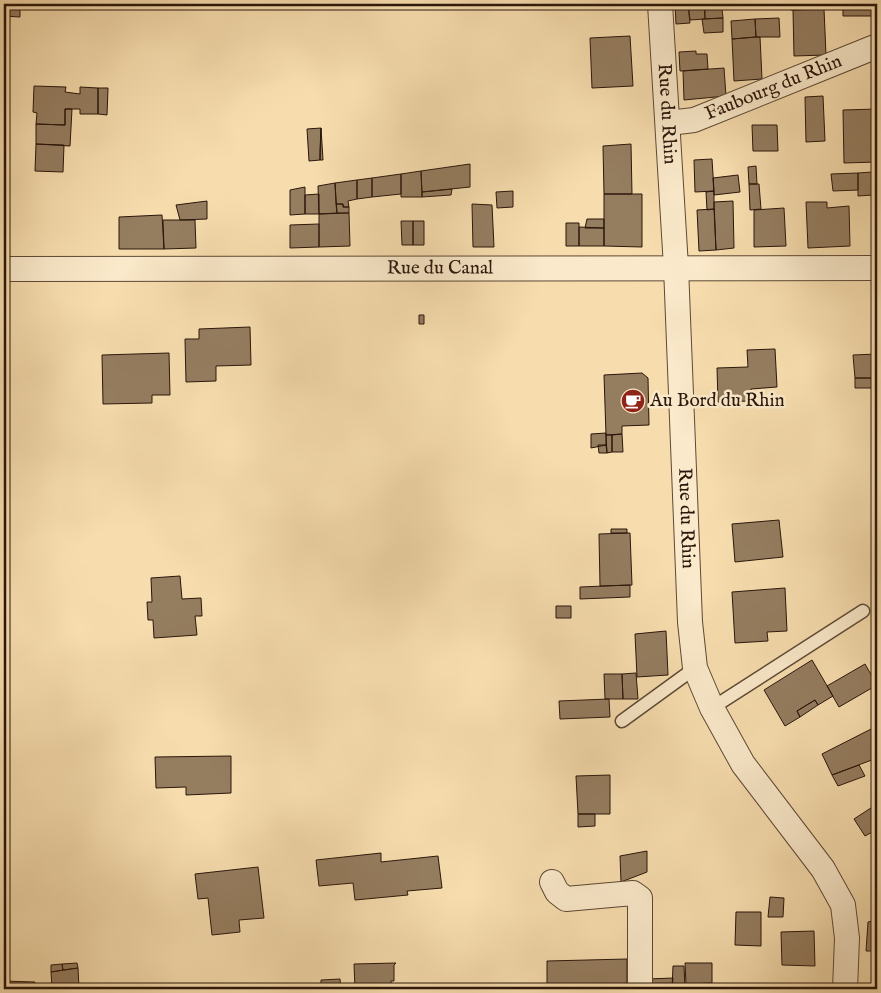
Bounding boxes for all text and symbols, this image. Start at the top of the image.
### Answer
street label: Faubourg du Rhin [702,49,845,126]
street label: Rue du Rhin [652,63,682,165]
street label: Rue du Canal [387,256,494,281]
cafe icon: Au Bord du Rhin [620,388,646,414]
place label: Au Bord du Rhin [649,389,785,413]
street label: Rue du Rhin [672,467,700,569]

